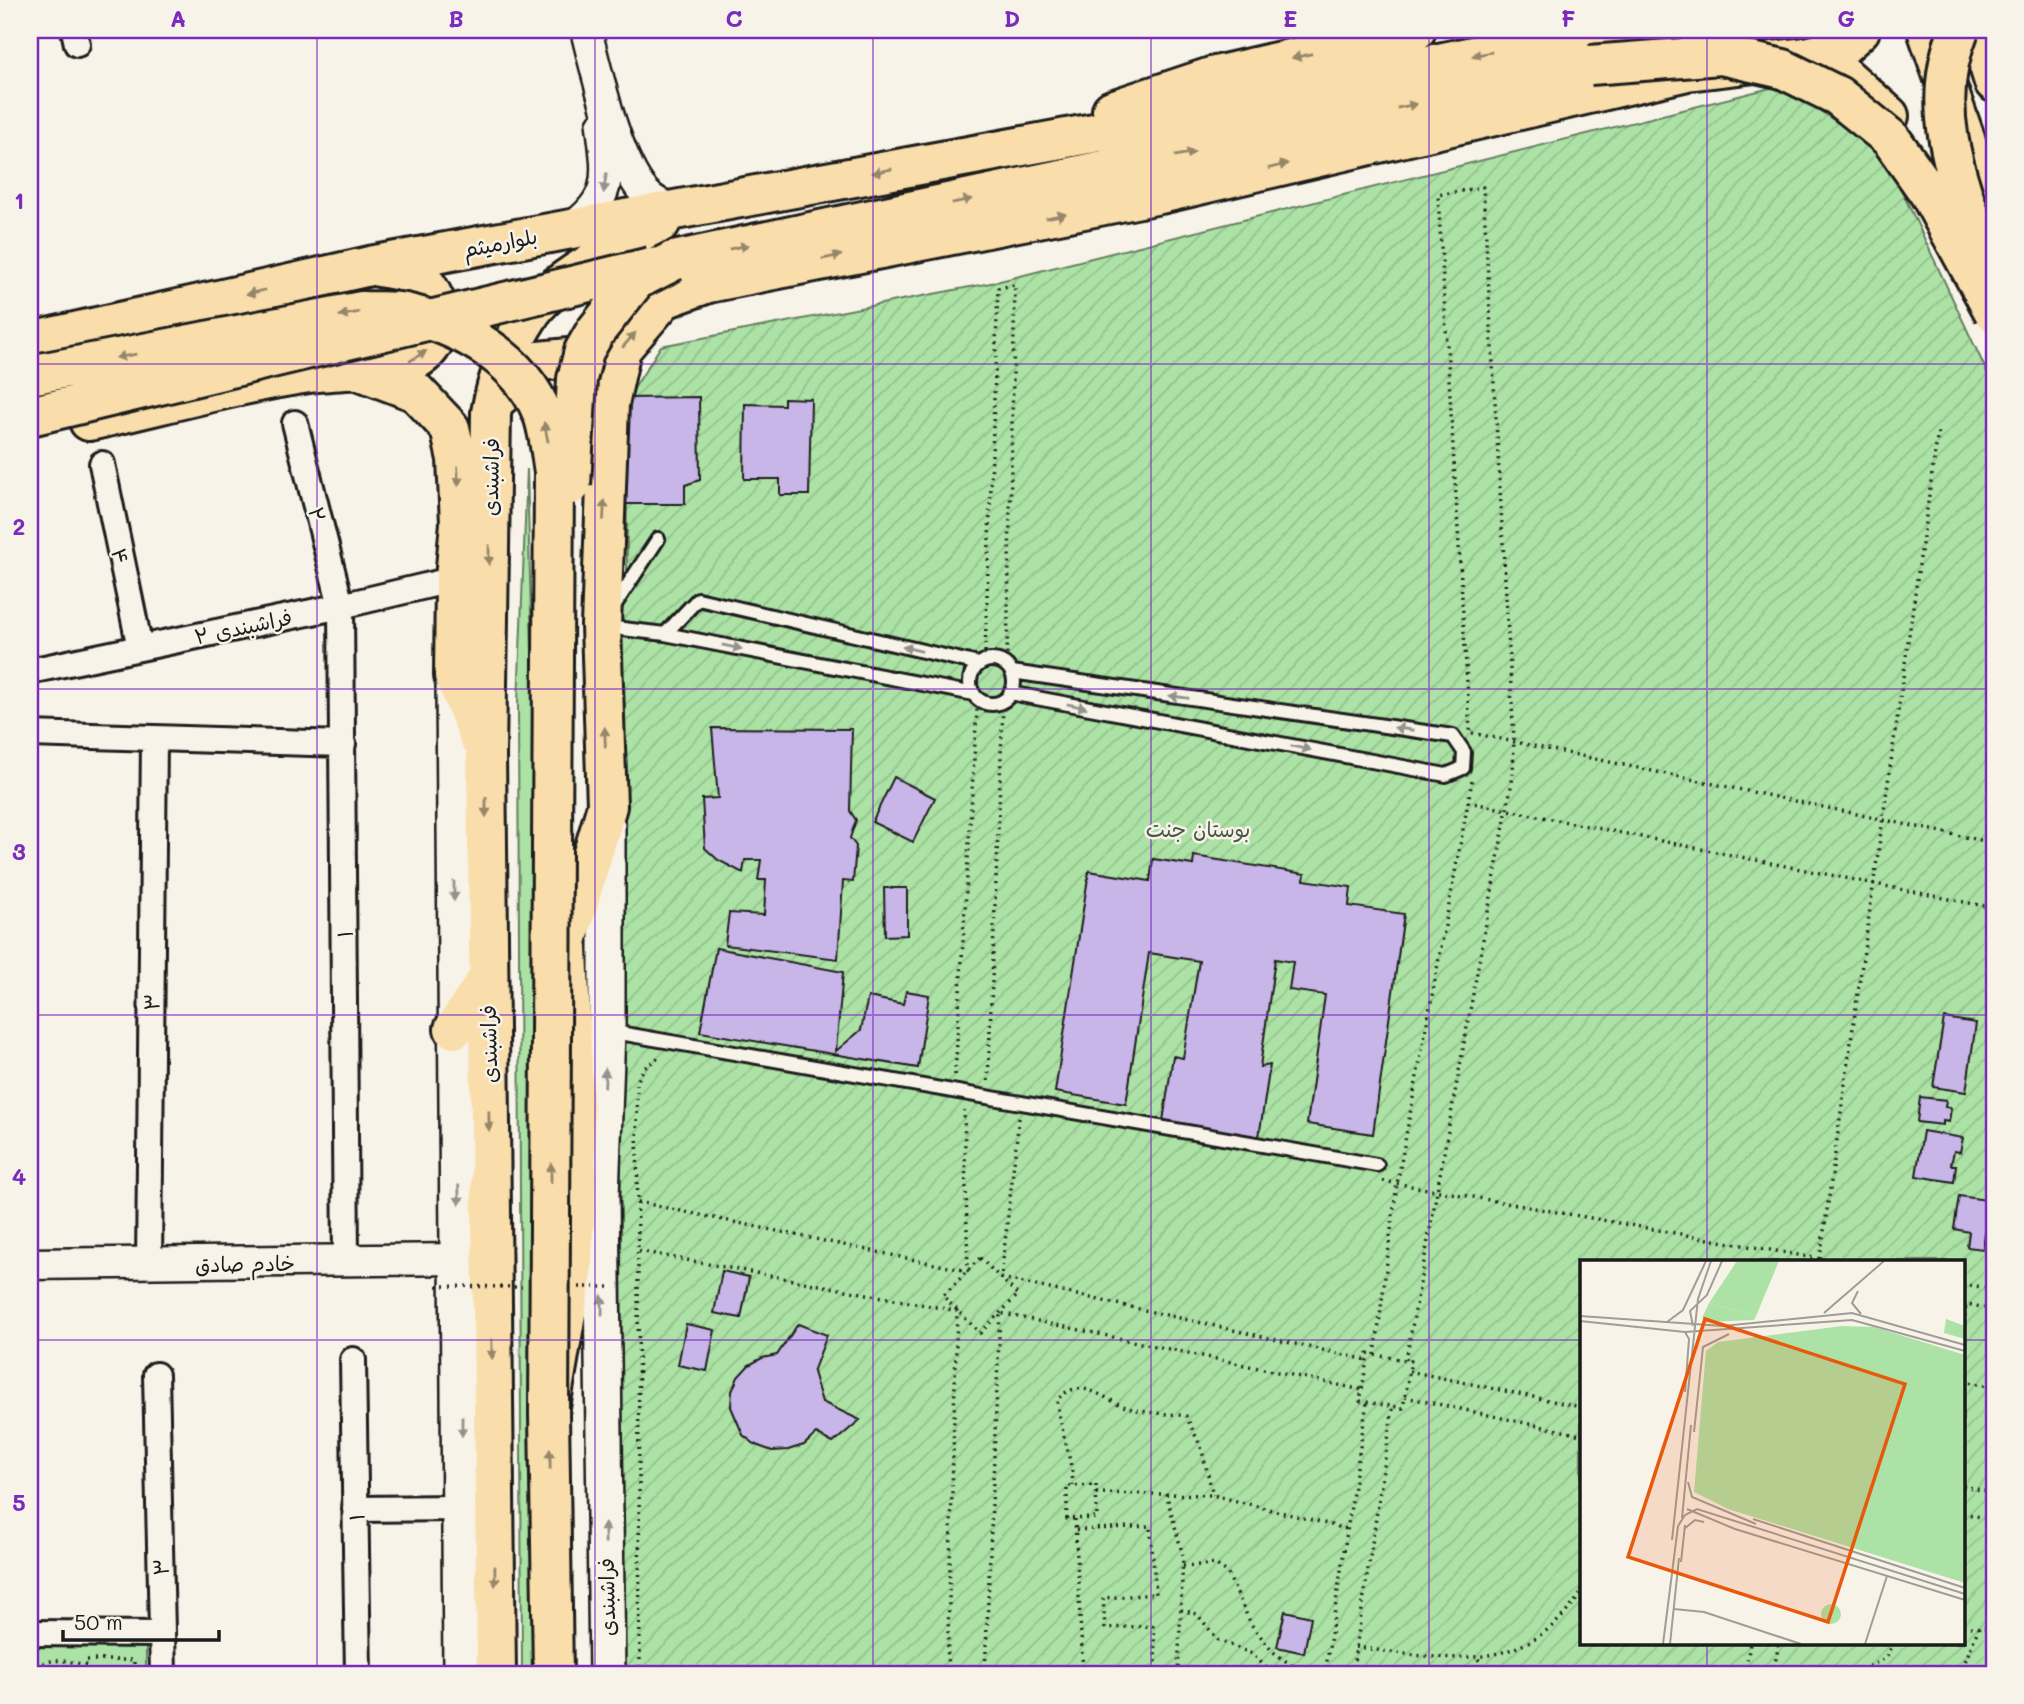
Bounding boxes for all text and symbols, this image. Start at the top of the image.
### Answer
text: A [170,3,186,33]
text: B [448,3,464,33]
text: C [725,3,743,33]
text: D [1004,3,1020,33]
text: E [1283,3,1297,33]
text: F [1561,3,1575,33]
text: G [1837,3,1855,33]
one-way arrow [1471,48,1493,59]
one-way arrow [1291,51,1313,62]
one-way arrow [1396,100,1418,111]
one-way arrow [1174,148,1196,159]
one-way arrow [1267,160,1289,171]
one-way arrow [871,166,893,177]
one-way arrow [599,172,610,194]
text: 1 [14,185,24,215]
one-way arrow [951,195,973,206]
one-way arrow [1045,210,1067,221]
street label: بلوارمیثم [461,222,540,266]
one-way arrow [728,242,750,253]
one-way arrow [821,251,843,262]
one-way arrow [245,286,267,297]
one-way arrow [338,309,360,320]
one-way arrow [621,331,637,349]
one-way arrow [409,349,428,362]
one-way arrow [114,351,136,362]
one-way arrow [541,421,552,443]
street label: فراشبندی [476,438,505,516]
one-way arrow [452,466,463,488]
one-way arrow [598,499,609,521]
street label: ۲ [303,504,333,524]
text: 2 [13,511,25,541]
one-way arrow [483,544,494,566]
street label: ۴ [106,545,136,567]
street label: ۲ فراشبندی [192,603,294,650]
one-way arrow [721,642,743,653]
one-way arrow [901,643,923,654]
one-way arrow [1168,691,1190,702]
one-way arrow [1067,701,1089,712]
one-way arrow [1393,723,1415,734]
one-way arrow [599,726,610,748]
one-way arrow [1290,742,1312,753]
one-way arrow [480,796,492,818]
park label: بوستان جنت [1146,815,1250,843]
text: 3 [12,836,26,866]
one-way arrow [448,881,460,903]
street label: ۱ [331,930,358,938]
street label: ۳ [137,993,165,1011]
street label: فراشبندی [474,1005,503,1083]
one-way arrow [600,1066,611,1088]
one-way arrow [483,1110,495,1132]
text: 4 [12,1161,26,1191]
one-way arrow [545,1162,557,1184]
one-way arrow [453,1184,465,1206]
street label: خادم صادق [195,1249,295,1281]
inset map [1580,1260,1965,1644]
one-way arrow [596,1294,608,1316]
one-way arrow [486,1338,498,1360]
one-way arrow [456,1415,468,1437]
one-way arrow [544,1448,556,1470]
text: 5 [12,1487,26,1517]
street label: ۱ [342,1513,370,1521]
one-way arrow [599,1521,611,1543]
street label: ۳ [146,1558,174,1576]
street label: فراشبندی [592,1558,621,1636]
one-way arrow [489,1565,501,1587]
scale bar [63,1599,219,1643]
text: 50 m [74,1608,123,1635]

